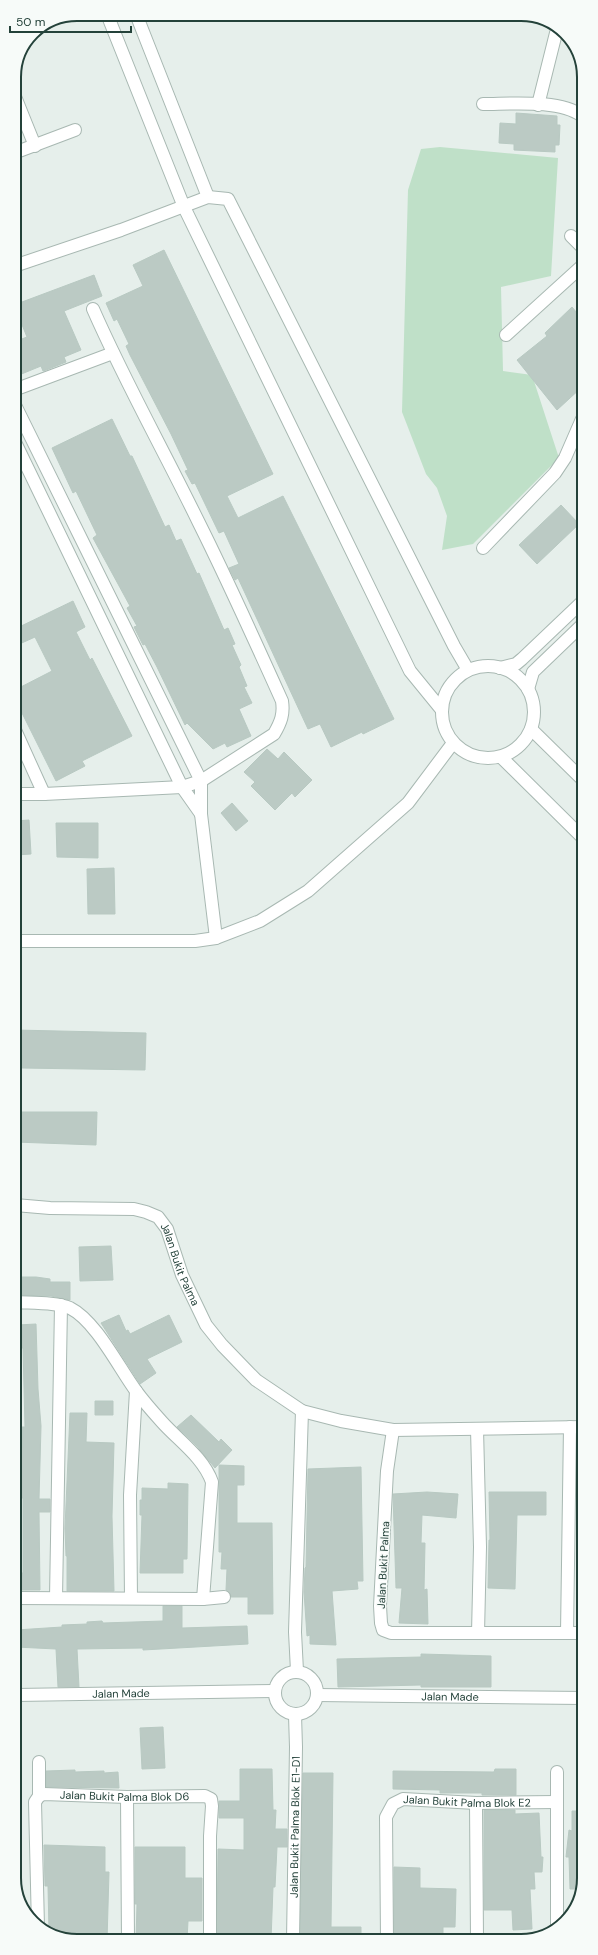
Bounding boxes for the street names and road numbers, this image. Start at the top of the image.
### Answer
street label: Jalan Bukit Palma [158,1220,203,1308]
street label: Jalan Bukit Palma [374,1521,392,1609]
street label: Jalan Made [92,1686,150,1701]
street label: Jalan Made [421,1689,479,1704]
street label: Jalan Bukit Palma Blok E1-D1 [287,1756,303,1898]
street label: Jalan Bukit Palma Blok D6 [60,1788,189,1804]
street label: Jalan Bukit Palma Blok E2 [403,1792,531,1810]

